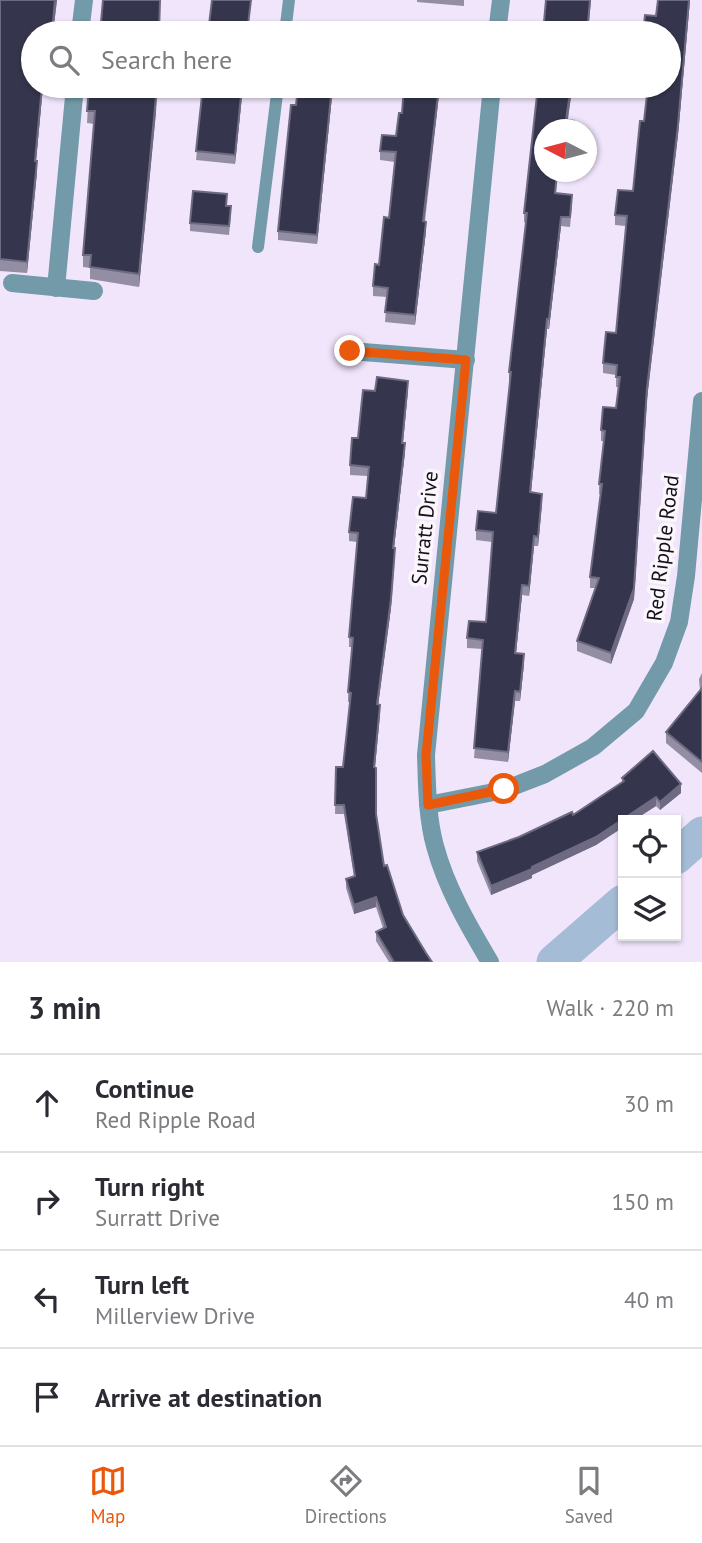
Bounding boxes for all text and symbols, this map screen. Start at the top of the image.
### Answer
search box [21,21,681,98]
icon: search [45,41,83,79]
text: Search here [101,43,232,76]
north arrow [534,119,597,182]
route end [334,335,365,366]
street label: Surratt Drive [405,470,444,586]
street label: Red Ripple Road [640,473,685,622]
route start [488,773,519,804]
map controls [618,815,681,941]
button: locate [618,815,681,878]
button: layers [618,878,681,941]
text: 3 min [28,988,101,1027]
text: Walk · 220 m [547,993,674,1022]
text: Continue [95,1072,194,1105]
icon: ahead [28,1084,66,1122]
text: 30 m [624,1089,674,1118]
text: Red Ripple Road [95,1105,256,1134]
text: Turn right [95,1170,204,1203]
icon: right [28,1182,66,1220]
text: 150 m [612,1187,674,1216]
text: Surratt Drive [95,1203,220,1232]
text: Turn left [95,1268,189,1301]
icon: left [28,1280,66,1318]
text: 40 m [624,1285,674,1314]
text: Millerview Drive [95,1301,255,1330]
icon: arrive [28,1378,66,1416]
text: Arrive at destination [95,1381,322,1414]
tab: Map [89,1462,127,1528]
tab: Directions [305,1462,387,1528]
tab: Saved [565,1462,613,1528]

